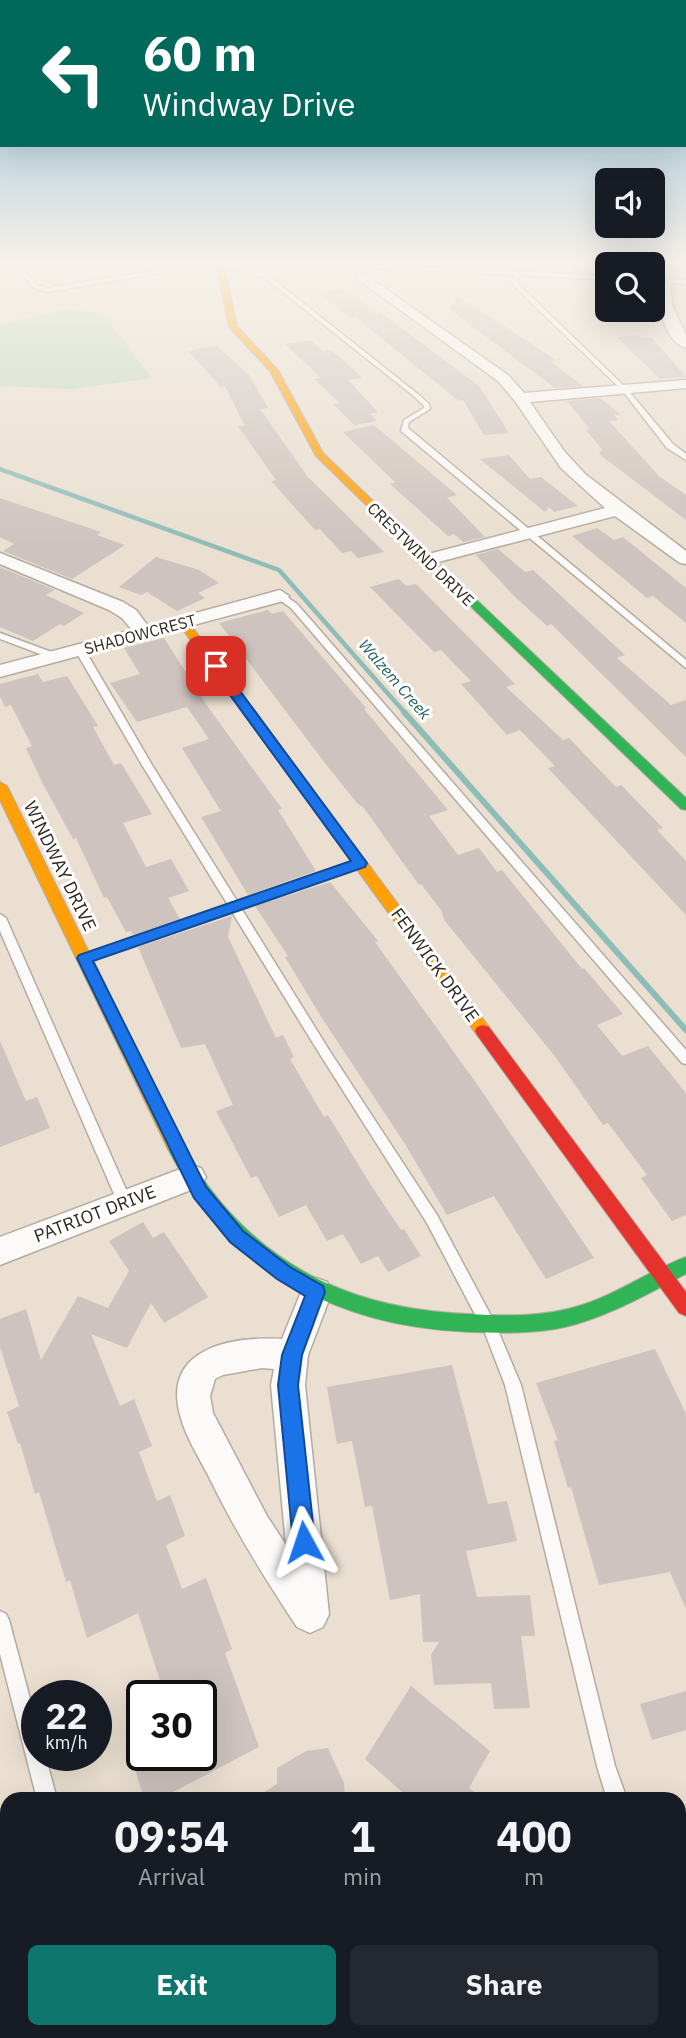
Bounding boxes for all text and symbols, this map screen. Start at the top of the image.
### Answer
text: 60 m [143,21,257,84]
icon: left [28,28,119,119]
text: Windway Drive [143,83,355,125]
map controls [595,168,665,322]
button: sound [595,168,665,238]
button: search [595,252,665,322]
street label: CRESTWIND DRIVE [363,498,479,610]
street label: SHADOWCREST [82,609,198,659]
water label: Walzem Creek [355,635,436,724]
pin [186,636,246,696]
icon: arrive [197,647,235,685]
street label: WINDWAY DRIVE [19,797,102,935]
street label: FENWICK DRIVE [386,903,485,1026]
street label: PATRIOT DRIVE [31,1180,159,1247]
position arrow [267,1505,341,1579]
speed limit sign: 30 [126,1680,217,1771]
text: 22 [45,1693,88,1739]
text: km/h [45,1731,88,1754]
text: 09:54 [114,1809,229,1864]
text: 1 [350,1809,375,1864]
text: 400 [496,1809,572,1864]
text: Arrival [138,1861,205,1891]
text: min [343,1861,382,1891]
text: m [524,1861,544,1891]
button: Exit [28,1945,336,2025]
button: Share [350,1945,658,2025]

